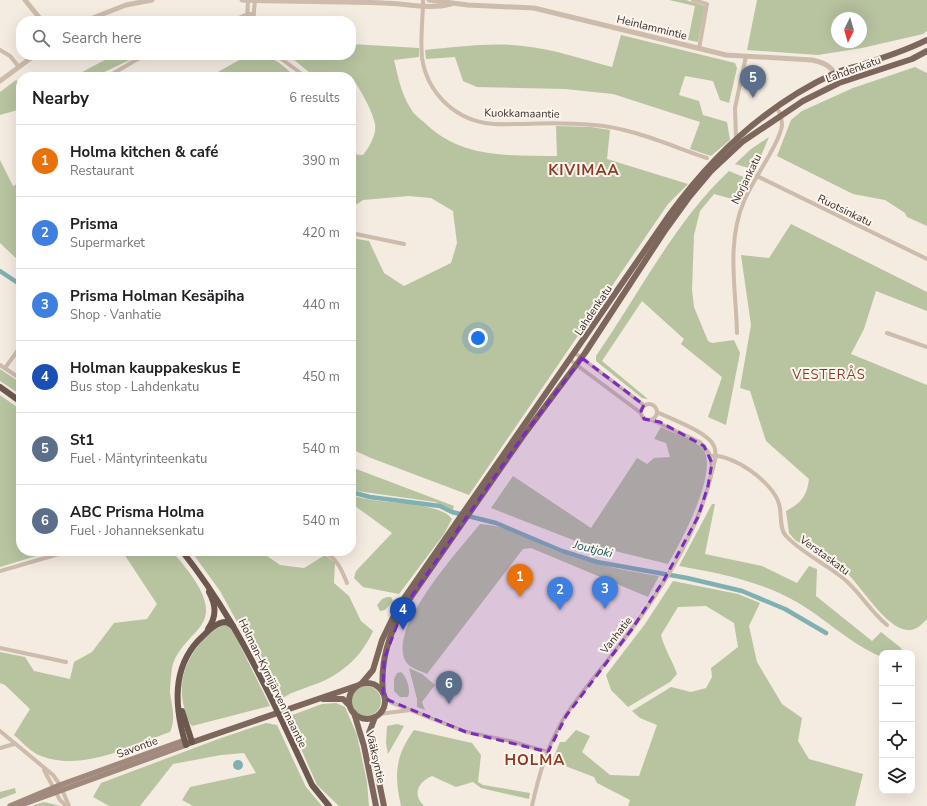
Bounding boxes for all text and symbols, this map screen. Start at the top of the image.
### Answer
street label: Heinlammintie [615,11,689,44]
north arrow [831,12,867,48]
search box [16,16,356,60]
icon: search [30,27,52,49]
text: Search here [62,28,142,48]
street label: Lahdenkatu [823,53,883,86]
pin: 5 [740,65,766,98]
text: Nearby [32,87,89,110]
text: 6 results [289,89,340,107]
street label: Kuokkamaantie [484,105,560,122]
text: Holma kitchen & café [70,142,218,162]
text: 1 [41,152,49,170]
text: 390 m [302,152,340,170]
street label: Norjankatu [728,152,765,207]
district label: KIVIMAA [548,160,620,180]
text: Restaurant [70,162,134,180]
street label: Ruotsinkatu [815,191,875,230]
text: Prisma [70,214,118,234]
text: 2 [41,224,49,242]
text: 420 m [302,224,340,242]
text: Supermarket [70,234,145,252]
street label: Lahdenkatu [571,282,616,338]
text: Prisma Holman Kesäpiha [70,286,245,306]
text: 3 [41,296,49,314]
text: 440 m [302,296,340,314]
text: Shop · Vanhatie [70,306,161,324]
your location [468,328,488,348]
text: Holman kauppakeskus E [70,358,241,378]
district label: VESTERÅS [791,365,866,384]
text: 4 [41,368,49,386]
text: 450 m [302,368,340,386]
text: Bus stop · Lahdenkatu [70,378,199,396]
text: St1 [70,430,94,450]
text: 5 [41,440,49,458]
text: 540 m [302,440,340,458]
text: Fuel · Mäntyrinteenkatu [70,450,207,468]
text: ABC Prisma Holma [70,502,204,522]
text: 6 [41,512,49,530]
text: 540 m [302,512,340,530]
text: Fuel · Johanneksenkatu [70,522,204,540]
street label: Verstaskatu [796,532,853,579]
water label: Joutjoki [571,536,614,562]
pin: 1 [507,564,533,597]
pin: 3 [592,576,618,609]
pin: 2 [547,577,573,610]
pin: 4 [390,597,416,630]
street label: Vanhatie [597,613,636,658]
street label: Holman–Kymijärven maantie [235,616,310,750]
map controls [879,650,915,794]
button: + [879,650,915,686]
pin: 6 [436,671,462,704]
button: − [879,686,915,722]
button: locate [879,722,915,758]
street label: Vääksyntie [362,728,389,785]
street label: Savontie [115,733,160,762]
district label: HOLMA [505,750,565,770]
button: layers [879,758,915,794]

